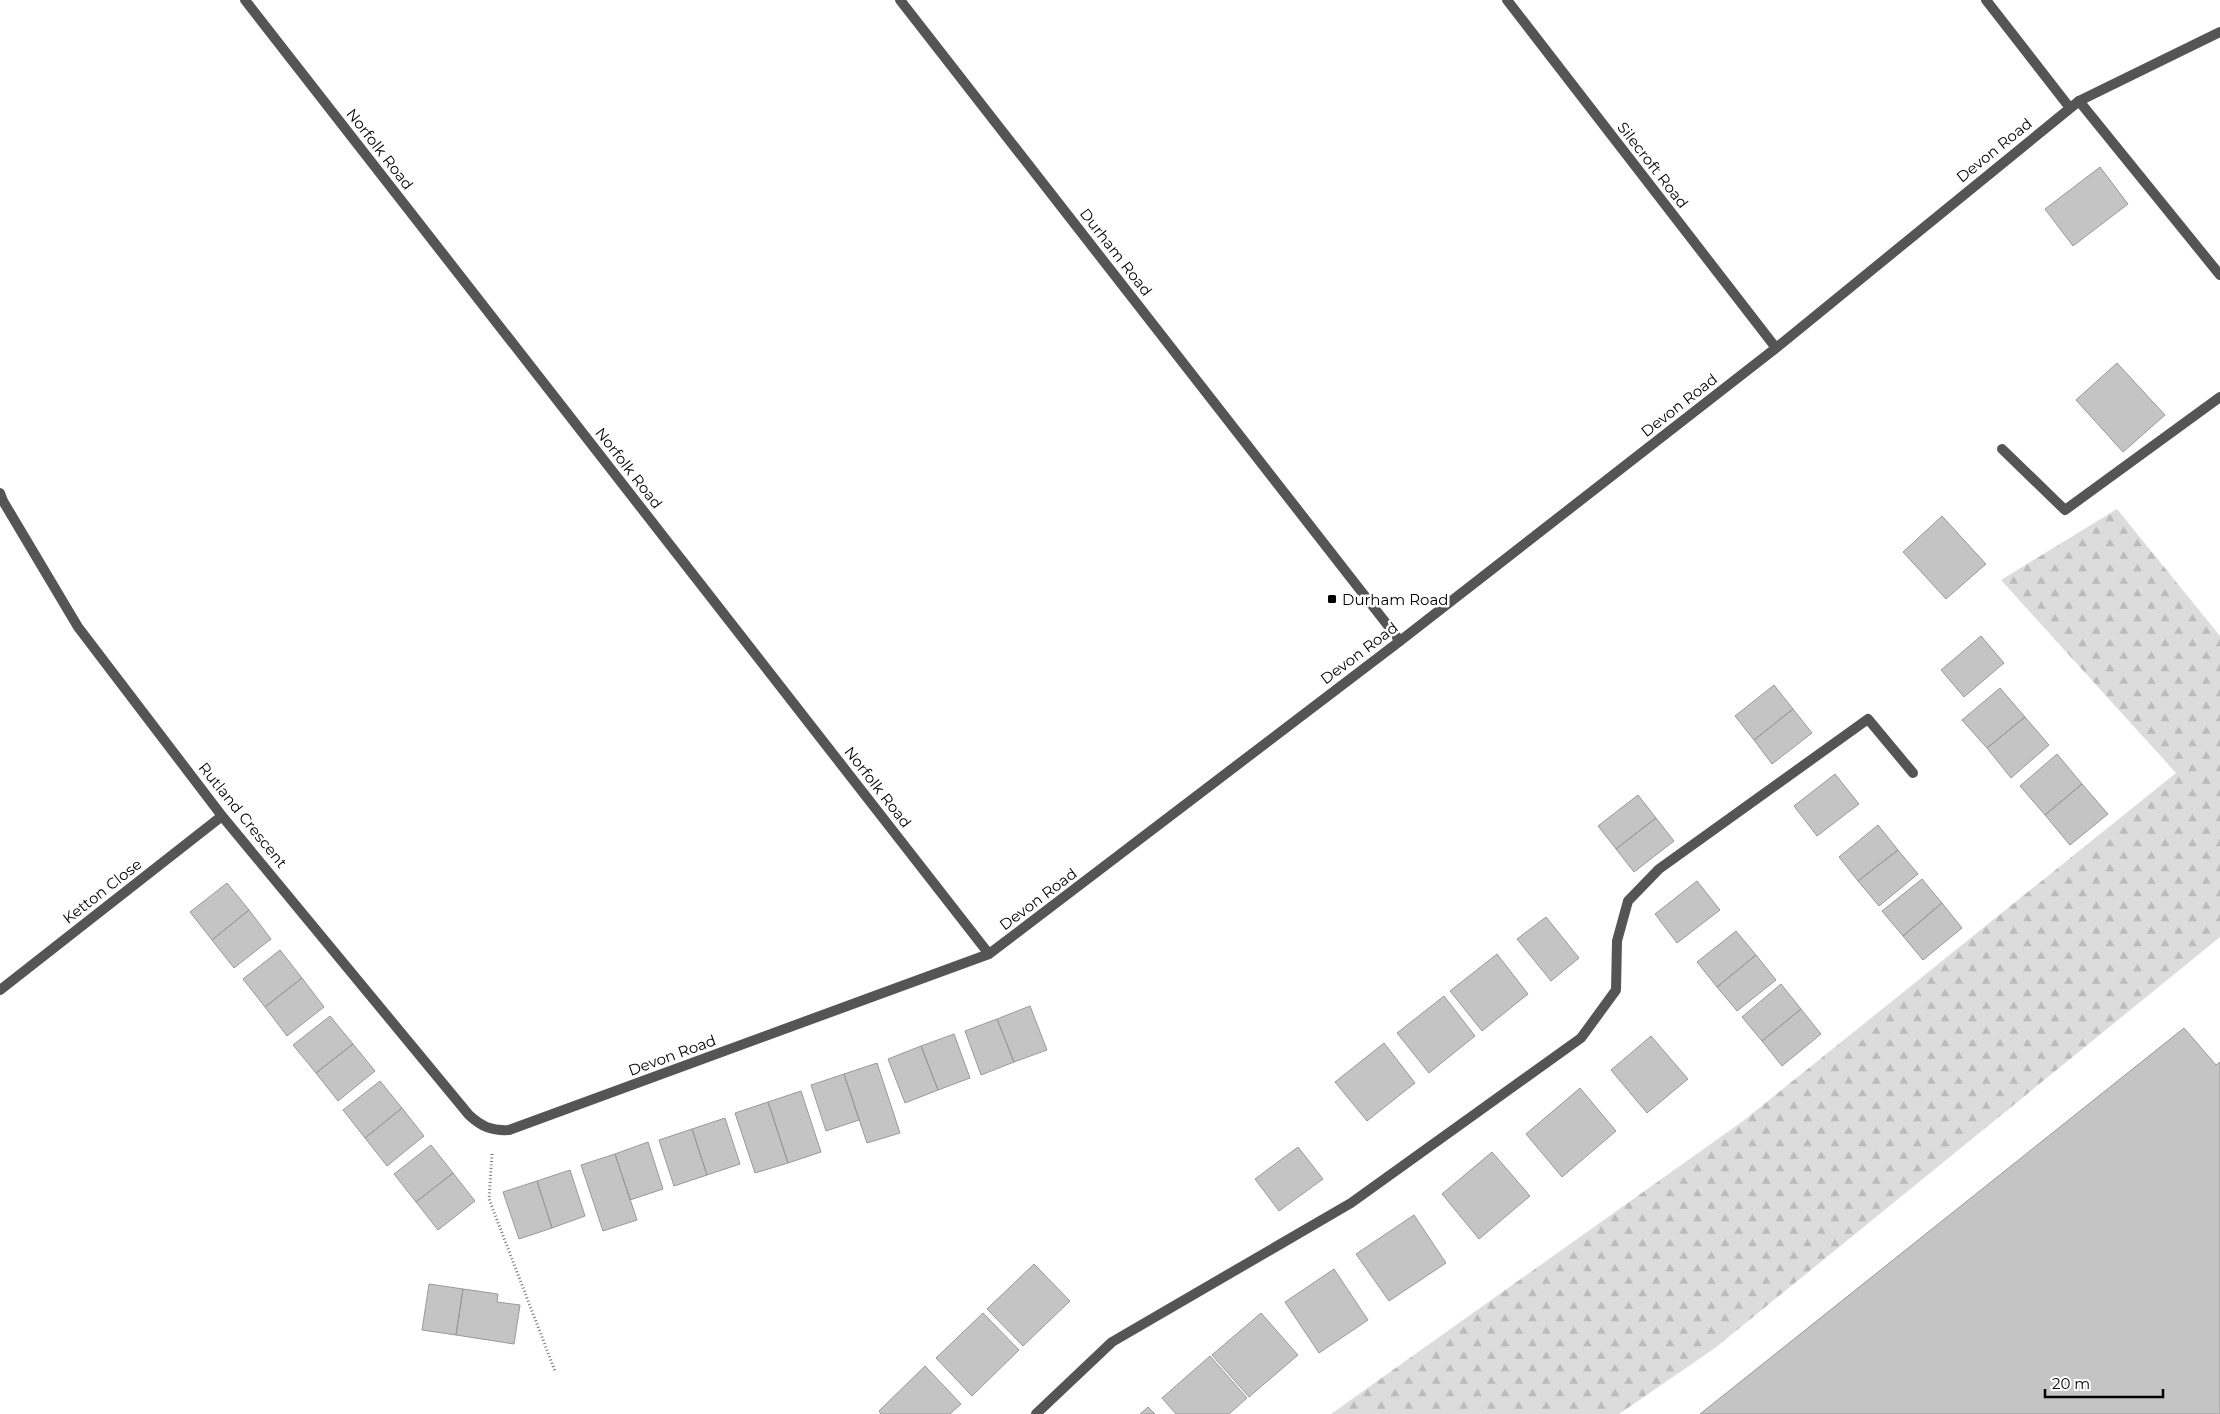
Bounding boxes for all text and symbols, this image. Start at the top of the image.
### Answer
street label: Norfolk Road [342,104,418,194]
street label: Devon Road [1952,114,2036,186]
street label: Silecroft Road [1613,118,1693,212]
street label: Durham Road [1076,204,1156,300]
street label: Devon Road [1637,369,1721,441]
street label: Norfolk Road [591,423,667,513]
place label: Durham Road [1342,590,1448,609]
marker: Durham Road [1326,593,1338,605]
street label: Devon Road [1317,618,1401,688]
street label: Norfolk Road [840,742,916,832]
street label: Rutland Crescent [195,758,291,872]
street label: Ketton Close [59,854,145,928]
street label: Devon Road [996,864,1080,934]
street label: Devon Road [626,1030,718,1080]
scale bar [2045,1366,2162,1398]
text: 20 m [2052,1374,2090,1393]

